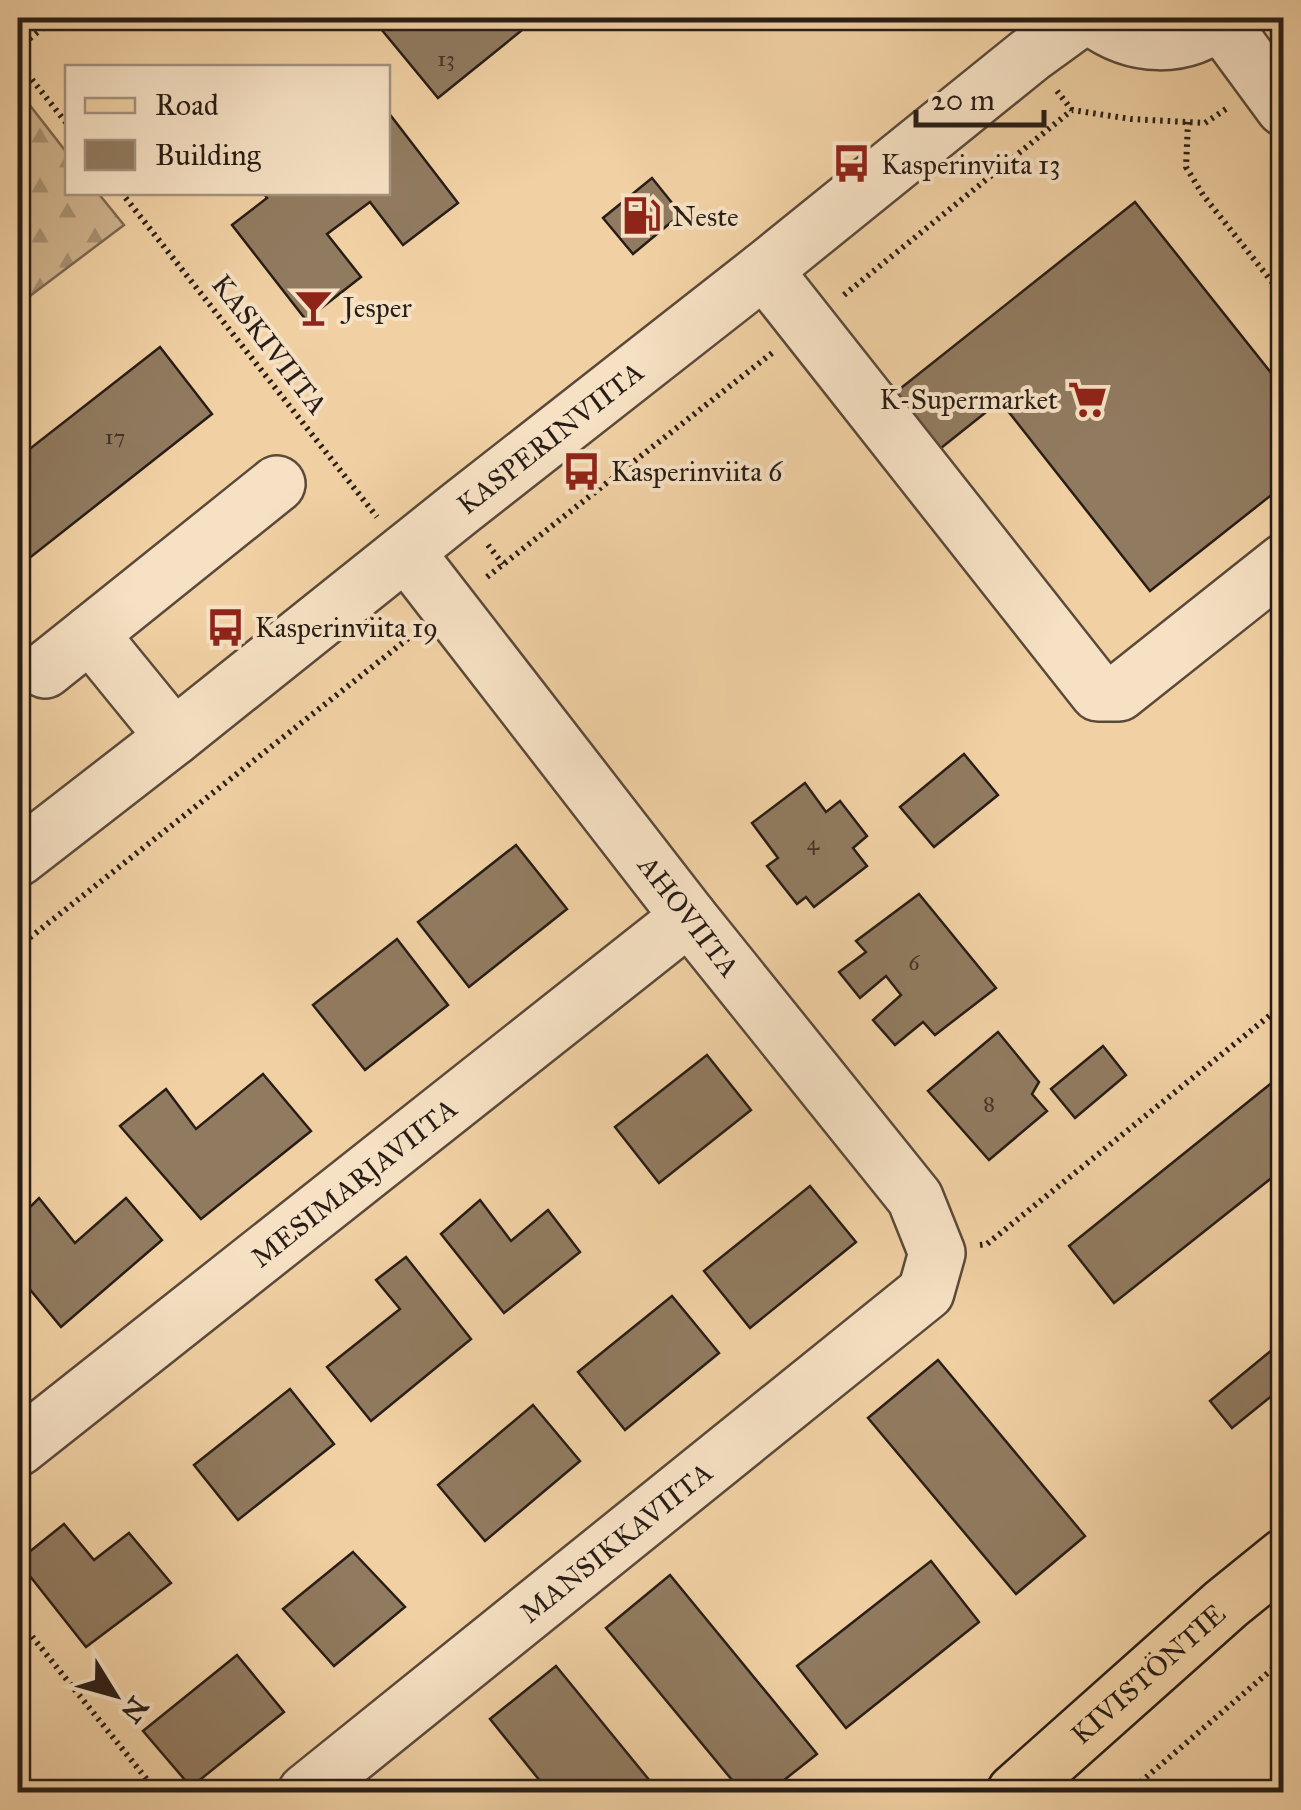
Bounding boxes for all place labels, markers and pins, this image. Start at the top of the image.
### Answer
bus stop icon: Kasperinviita 13 [830,143,872,185]
place label: Kasperinviita 13 [881,147,1060,182]
fuel station icon: Neste [621,195,663,237]
place label: Neste [672,199,739,234]
bar icon: Jesper [292,286,334,328]
place label: Jesper [340,290,412,325]
supermarket icon: K-Supermarket [1067,378,1109,420]
place label: K-Supermarket [879,382,1058,417]
bus stop icon: Kasperinviita 6 [560,450,602,492]
place label: Kasperinviita 6 [611,454,784,489]
bus stop icon: Kasperinviita 19 [204,606,246,648]
place label: Kasperinviita 19 [255,610,438,645]

